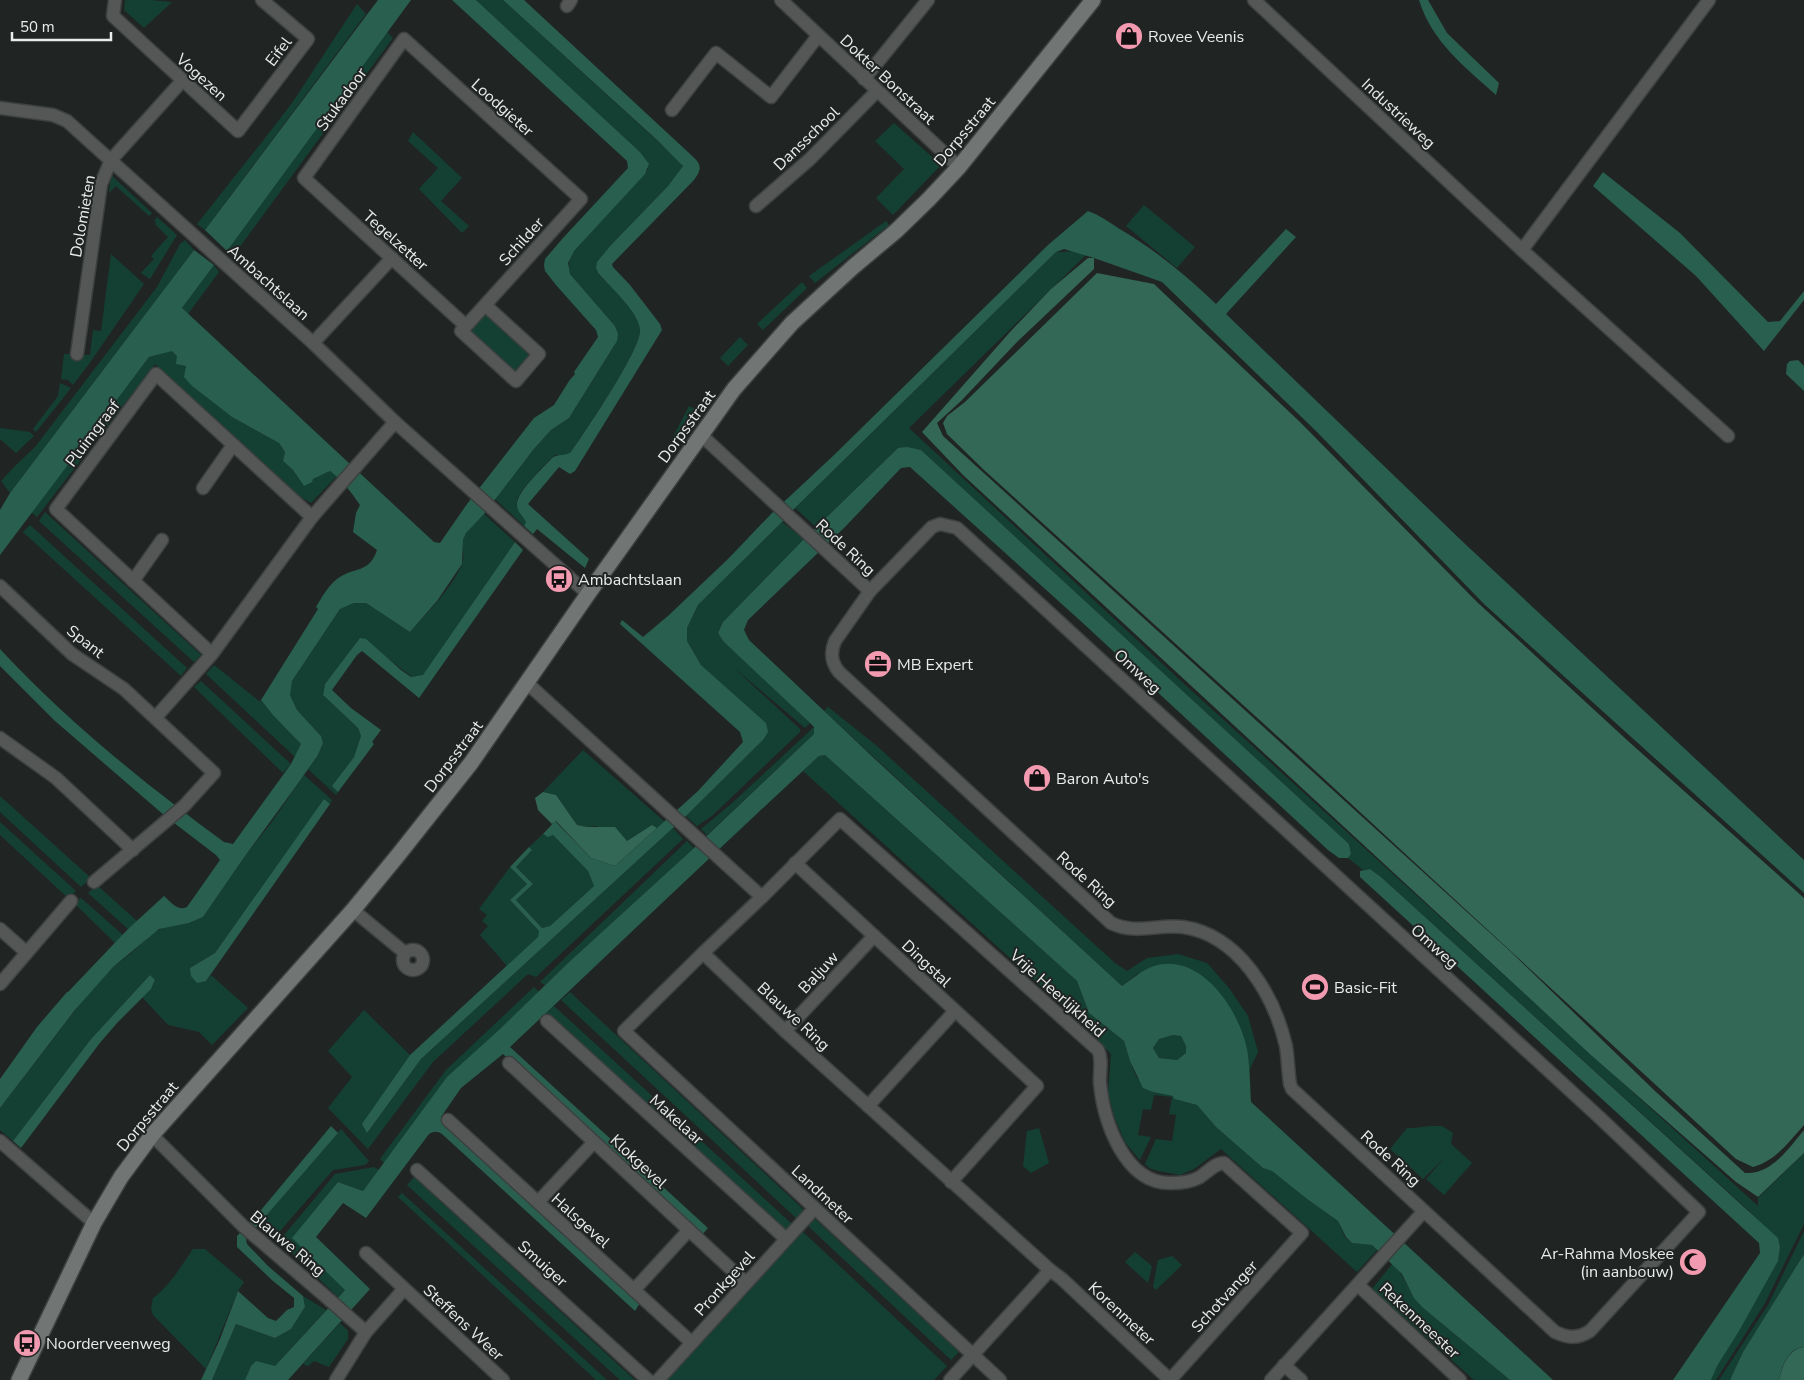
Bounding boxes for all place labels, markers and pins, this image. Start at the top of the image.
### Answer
shop icon: Rovee Veenis [1114,21,1144,51]
place label: Rovee Veenis [1148,26,1244,48]
bus stop icon: Ambachtslaan [544,564,574,594]
place label: Ambachtslaan [578,569,682,591]
office icon: MB Expert [863,649,893,679]
place label: MB Expert [897,654,973,676]
shop icon: Baron Auto's [1022,763,1052,793]
place label: Baron Auto's [1056,768,1149,790]
sports icon: Basic-Fit [1300,972,1330,1002]
place label: Basic-Fit [1334,977,1397,999]
place label: Ar-Rahma Moskee (in aanbouw) [1541,1243,1674,1283]
mosque icon: Ar-Rahma Moskee (in aanbouw) [1678,1247,1708,1277]
bus stop icon: Noorderveenweg [12,1328,42,1358]
place label: Noorderveenweg [46,1333,171,1355]

